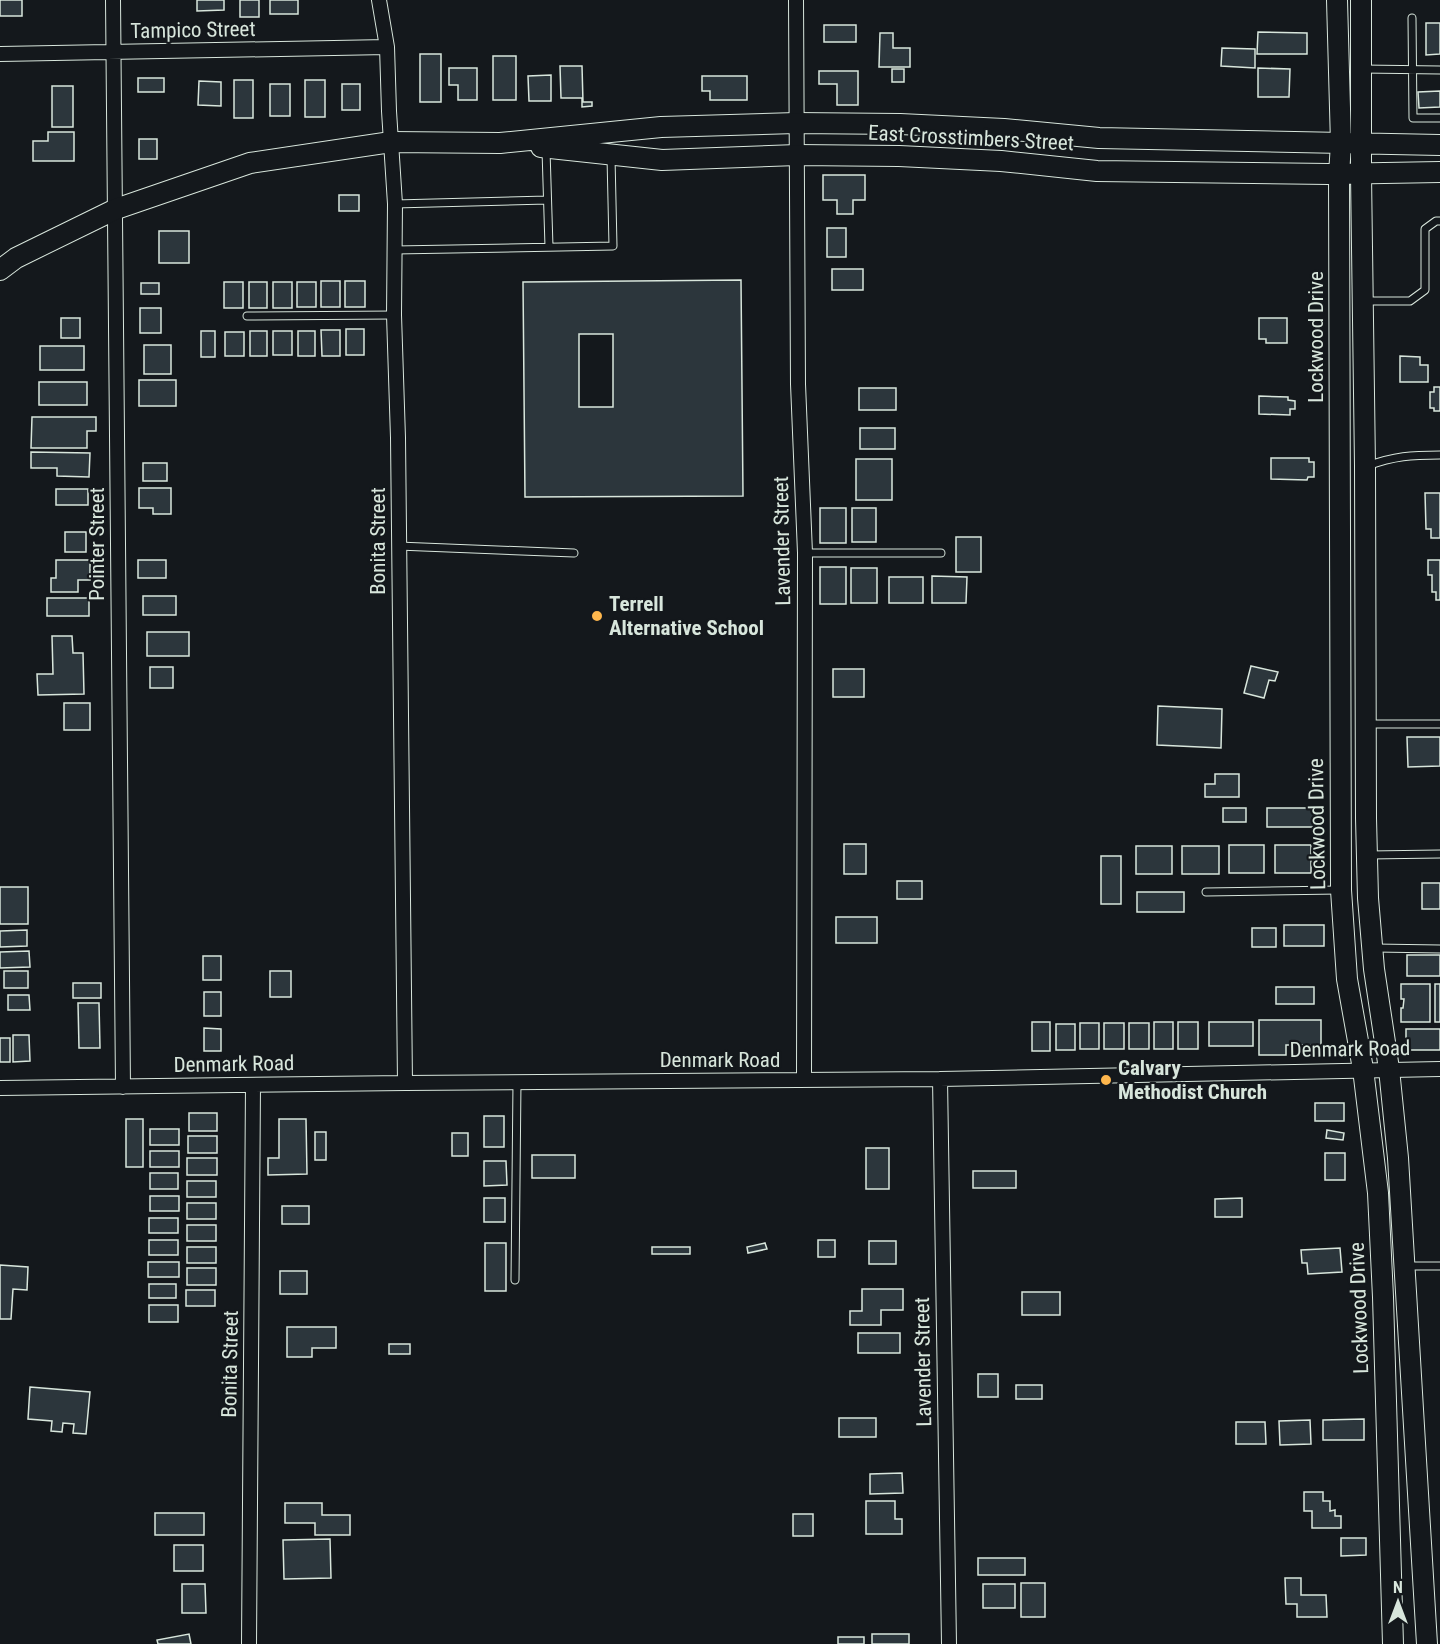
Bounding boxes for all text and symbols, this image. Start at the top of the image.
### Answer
street label: Tampico Street [130,17,256,43]
street label: East Crosstimbers Street [868,121,1074,155]
street label: Lockwood Drive [1304,271,1328,403]
street label: Lavender Street [769,476,795,606]
street label: Pointer Street [85,487,109,601]
street label: Bonita Street [366,487,390,595]
place label: Terrell Alternative School [609,592,764,640]
marker: Terrell Alternative School [590,609,604,623]
street label: Lockwood Drive [1304,758,1330,890]
street label: Denmark Road [1289,1036,1411,1062]
street label: Denmark Road [660,1048,780,1072]
street label: Denmark Road [173,1051,295,1077]
place label: Calvary Methodist Church [1118,1056,1267,1104]
marker: Calvary Methodist Church [1099,1073,1113,1087]
street label: Lockwood Drive [1345,1242,1373,1374]
street label: Lavender Street [910,1297,936,1427]
street label: Bonita Street [217,1310,243,1418]
north arrow [1368,1572,1428,1632]
text: N [1393,1578,1403,1597]

